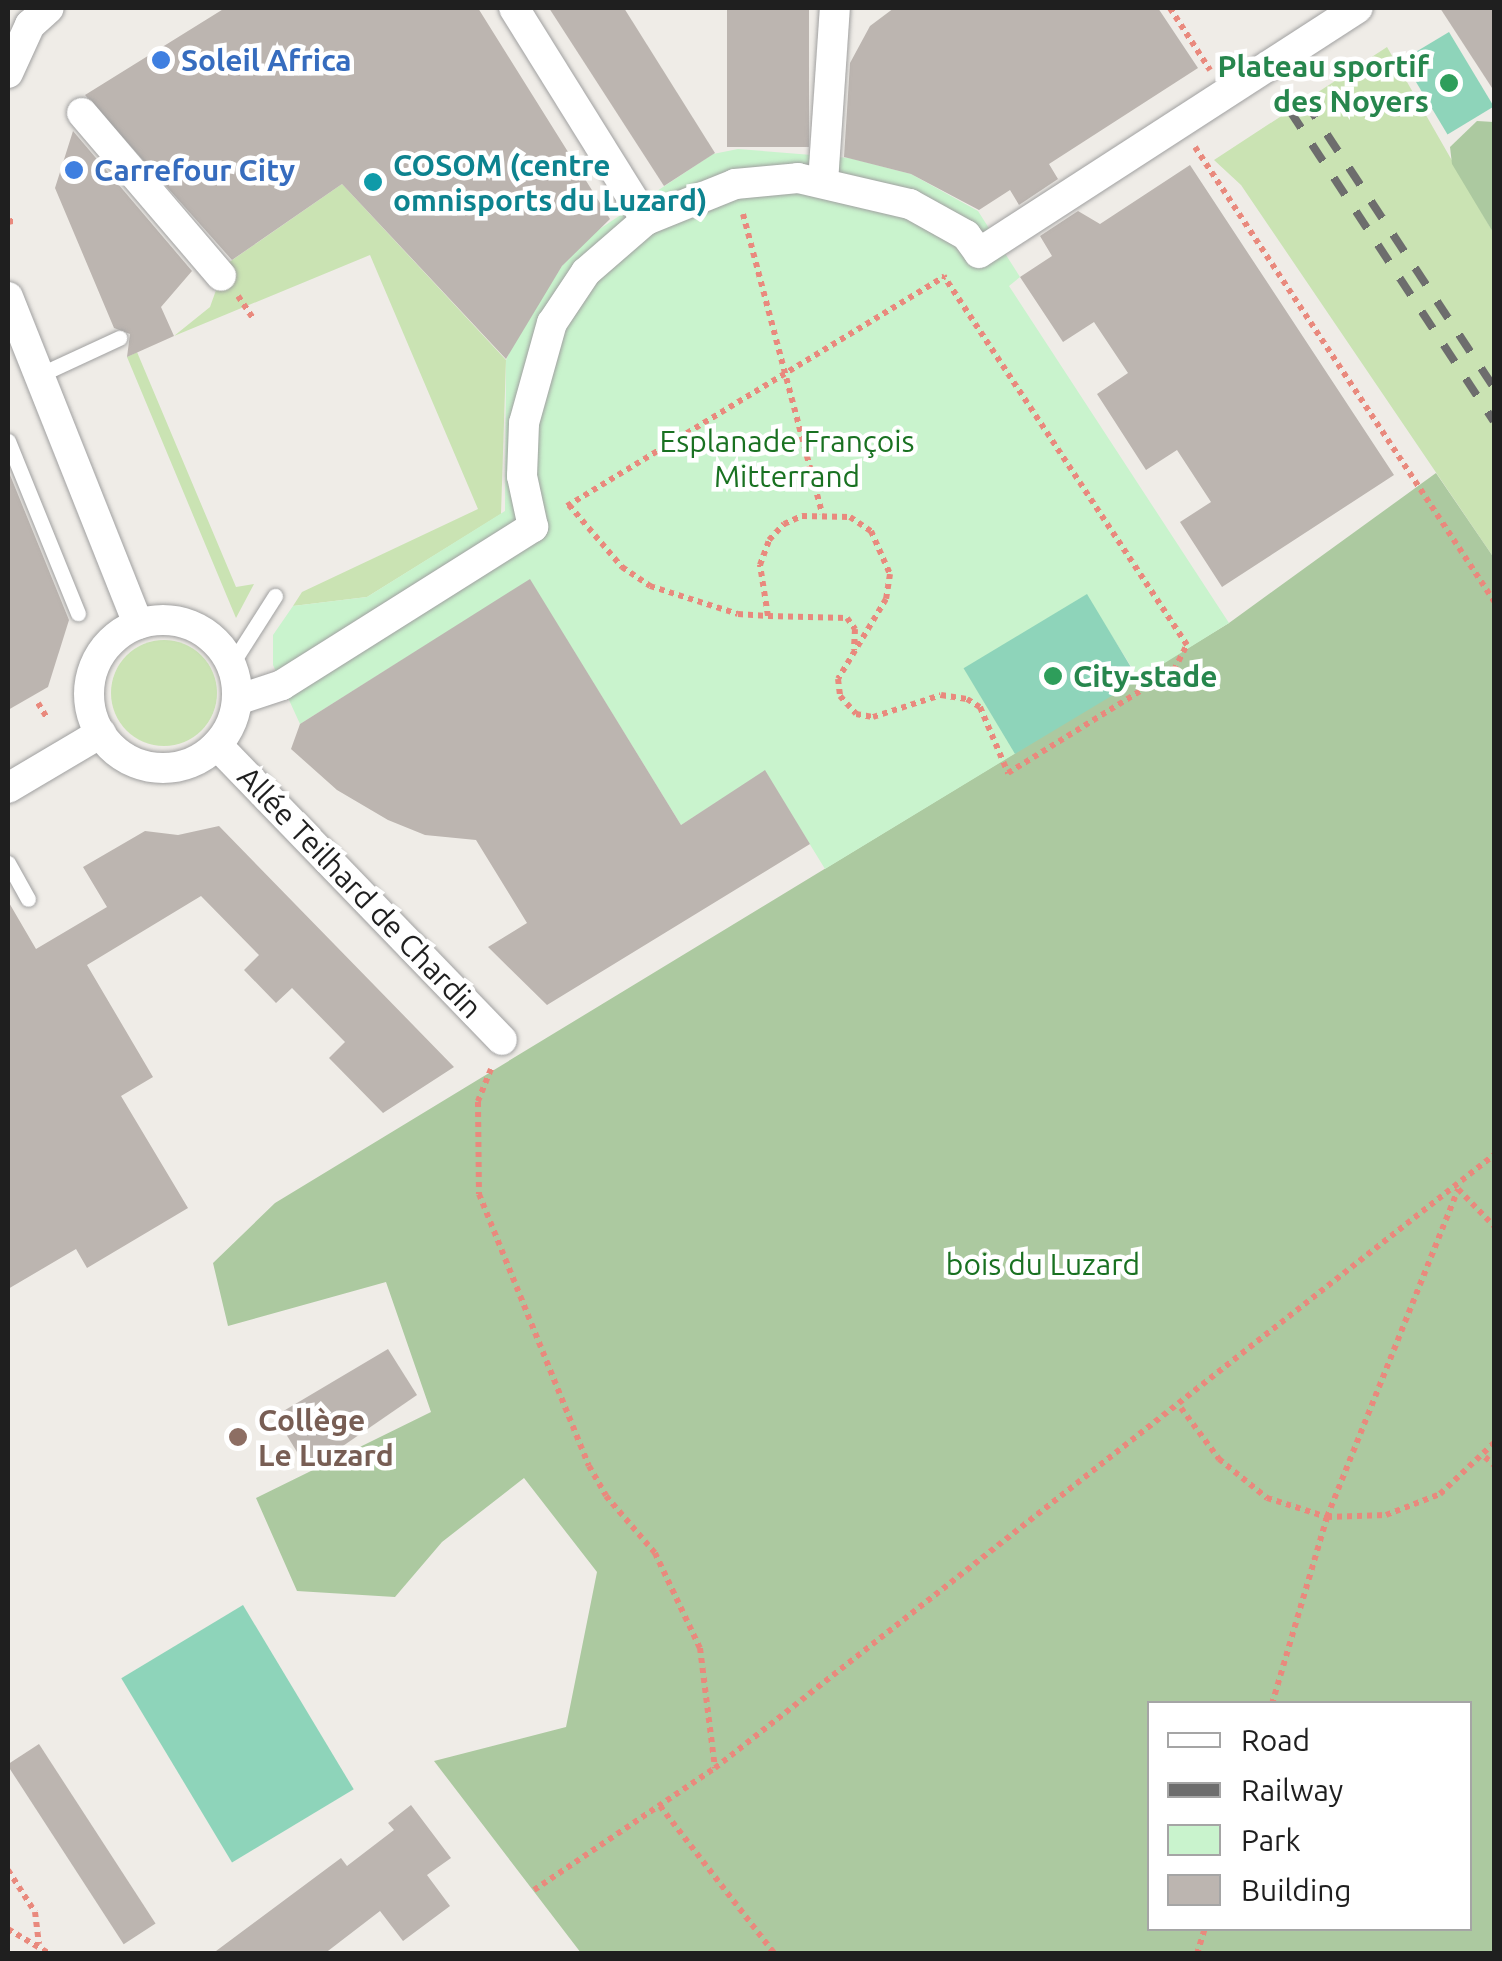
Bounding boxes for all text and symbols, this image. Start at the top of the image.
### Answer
place label: Soleil Africa [181,42,352,78]
place label: Plateau sportif des Noyers [1217,48,1429,118]
marker: Soleil Africa [150,49,172,71]
marker: Plateau sportif des Noyers [1438,72,1460,94]
place label: COSOM (centre omnisports du Luzard) [393,147,707,218]
place label: Carrefour City [94,152,295,188]
marker: Carrefour City [63,159,85,181]
marker: COSOM (centre omnisports du Luzard) [362,171,384,193]
park label: Esplanade François Mitterrand [659,423,915,494]
place label: City-stade [1073,658,1218,694]
marker: City-stade [1042,665,1064,687]
street label: Allée Teilhard de Chardin [230,759,490,1025]
park label: bois du Luzard [946,1246,1140,1282]
place label: Collège Le Luzard [258,1402,394,1472]
marker: Collège Le Luzard [227,1426,249,1448]
legend [1147,1701,1472,1931]
text: Road [1241,1723,1310,1757]
text: Railway [1241,1773,1343,1807]
text: Park [1241,1823,1301,1857]
text: Building [1241,1873,1352,1907]

